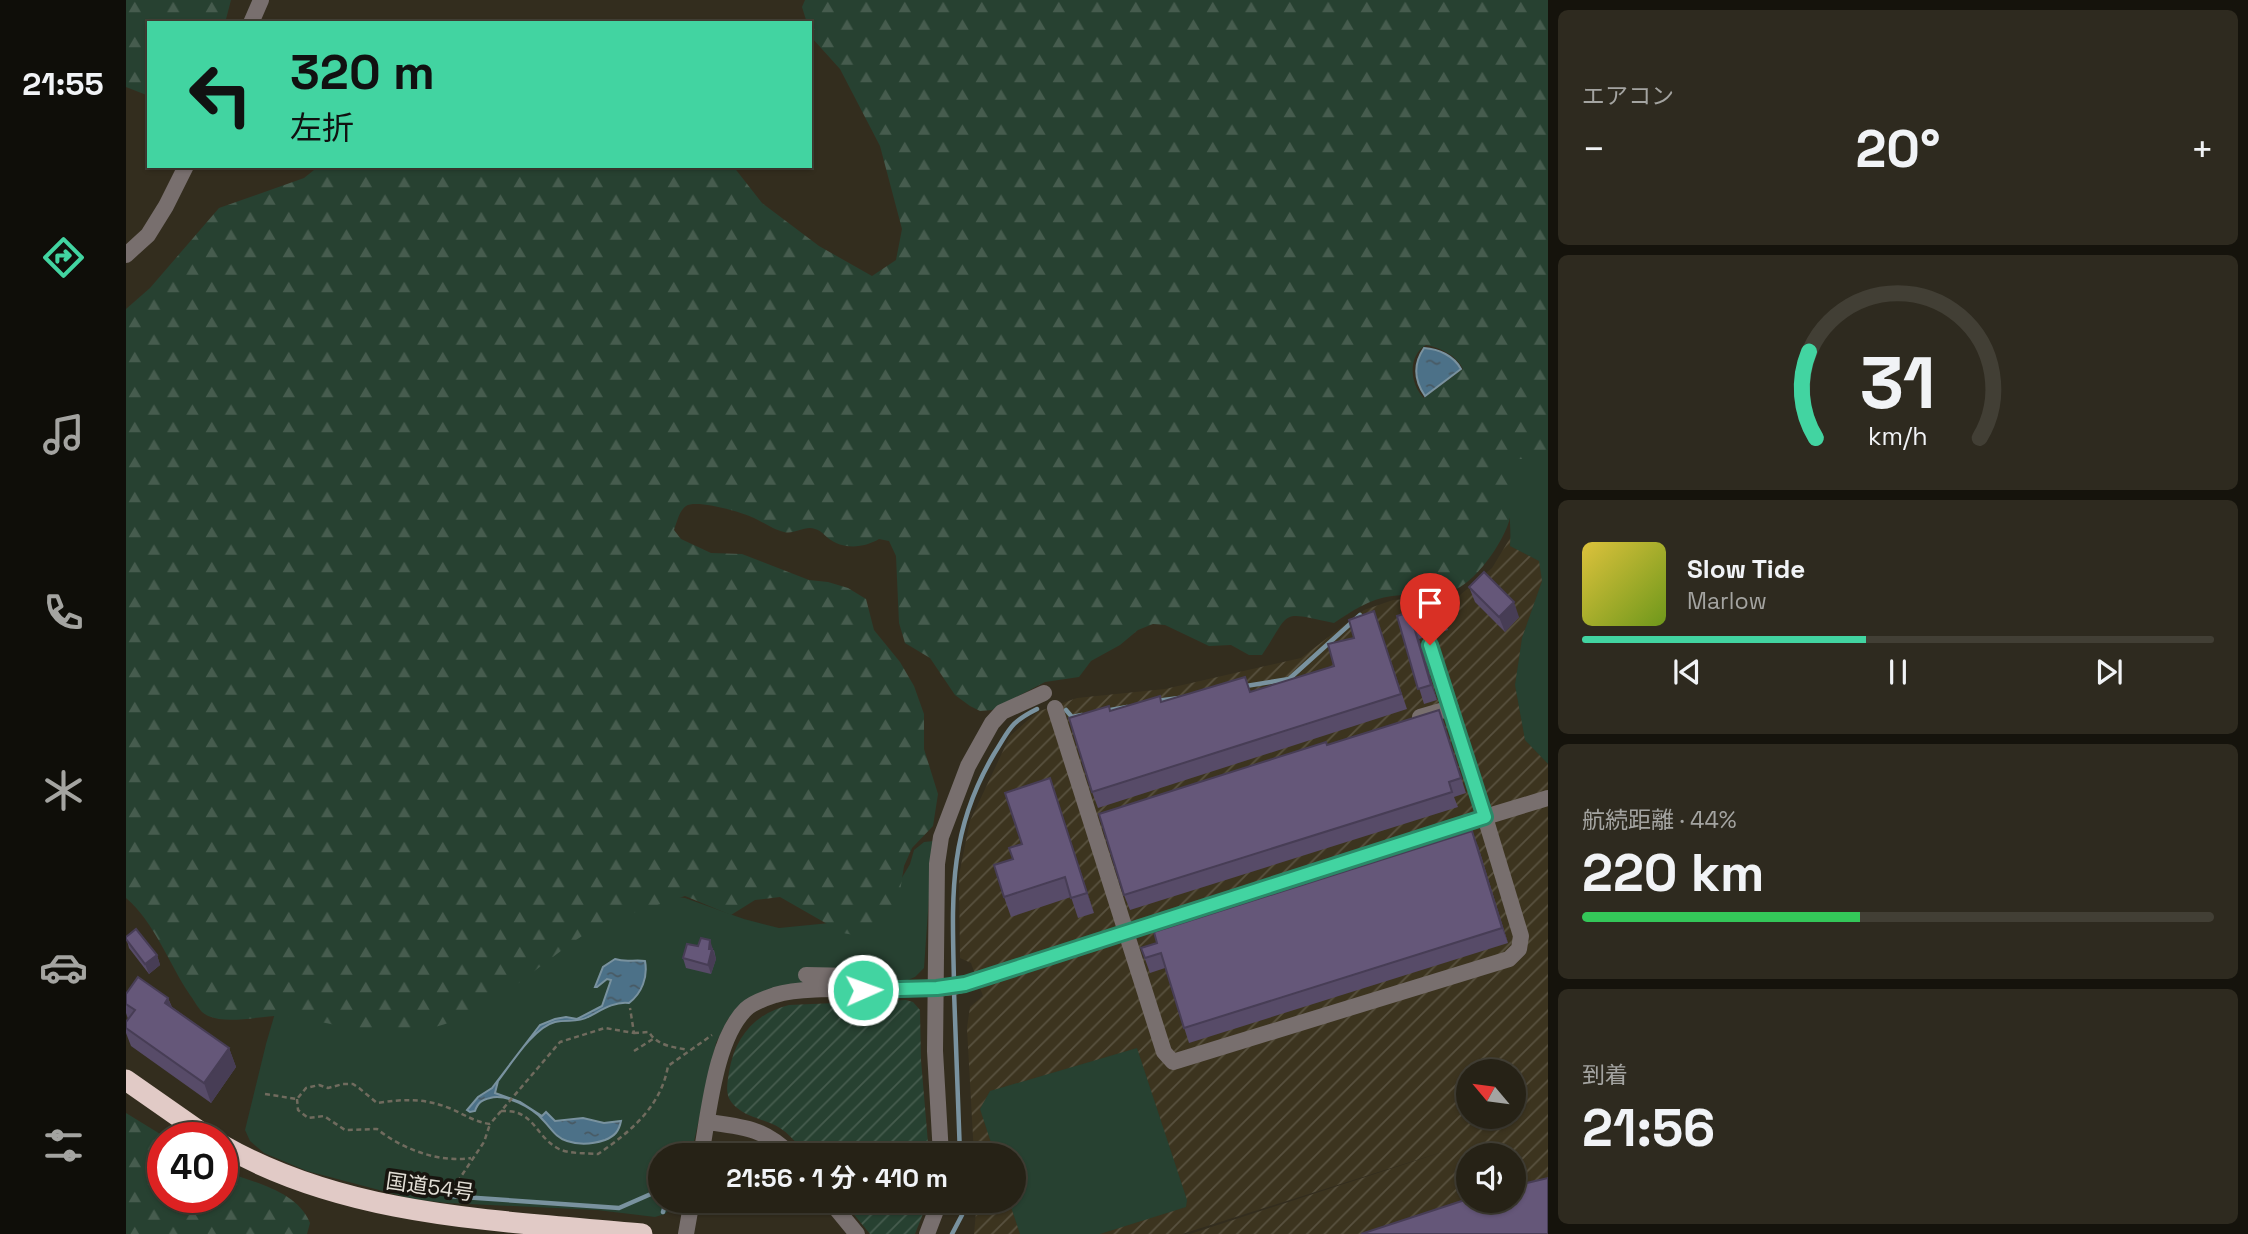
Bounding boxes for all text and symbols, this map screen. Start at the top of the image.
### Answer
text: 320 m [290,41,435,103]
icon: left [175,49,266,140]
text: 21:55 [22,64,104,104]
text: エアコン [1582,81,1674,111]
text: 左折 [290,108,354,148]
text: 20° [1855,116,1941,182]
text: − [1582,125,1606,173]
text: + [2190,125,2214,173]
icon: directions [39,233,88,282]
text: 31 [1860,337,1936,430]
icon: music [39,410,88,459]
text: km/h [1868,420,1928,452]
text: Slow Tide [1687,552,1805,586]
pin [1400,573,1460,645]
icon: arrive [1411,584,1449,622]
text: Marlow [1687,586,1767,616]
icon: phone [39,588,88,637]
icon: previous [1668,653,1706,691]
icon: pause [1879,653,1917,691]
icon: next [2090,653,2128,691]
icon: climate [39,766,88,815]
text: 航続距離 · 44% [1582,805,1737,835]
text: 220 km [1582,840,1764,906]
icon: car [39,943,88,992]
position arrow [826,953,900,1027]
north arrow [1456,1059,1526,1129]
map controls [1456,1059,1526,1213]
text: 到着 [1582,1060,1628,1090]
text: 21:56 [1582,1095,1715,1161]
icon: filters [39,1121,88,1170]
speed limit sign: 40 [147,1122,238,1213]
button: sound [1456,1143,1526,1213]
text: 21:56 · 1 分 · 410 m [726,1161,948,1195]
street label: 国道54号 [384,1167,476,1206]

